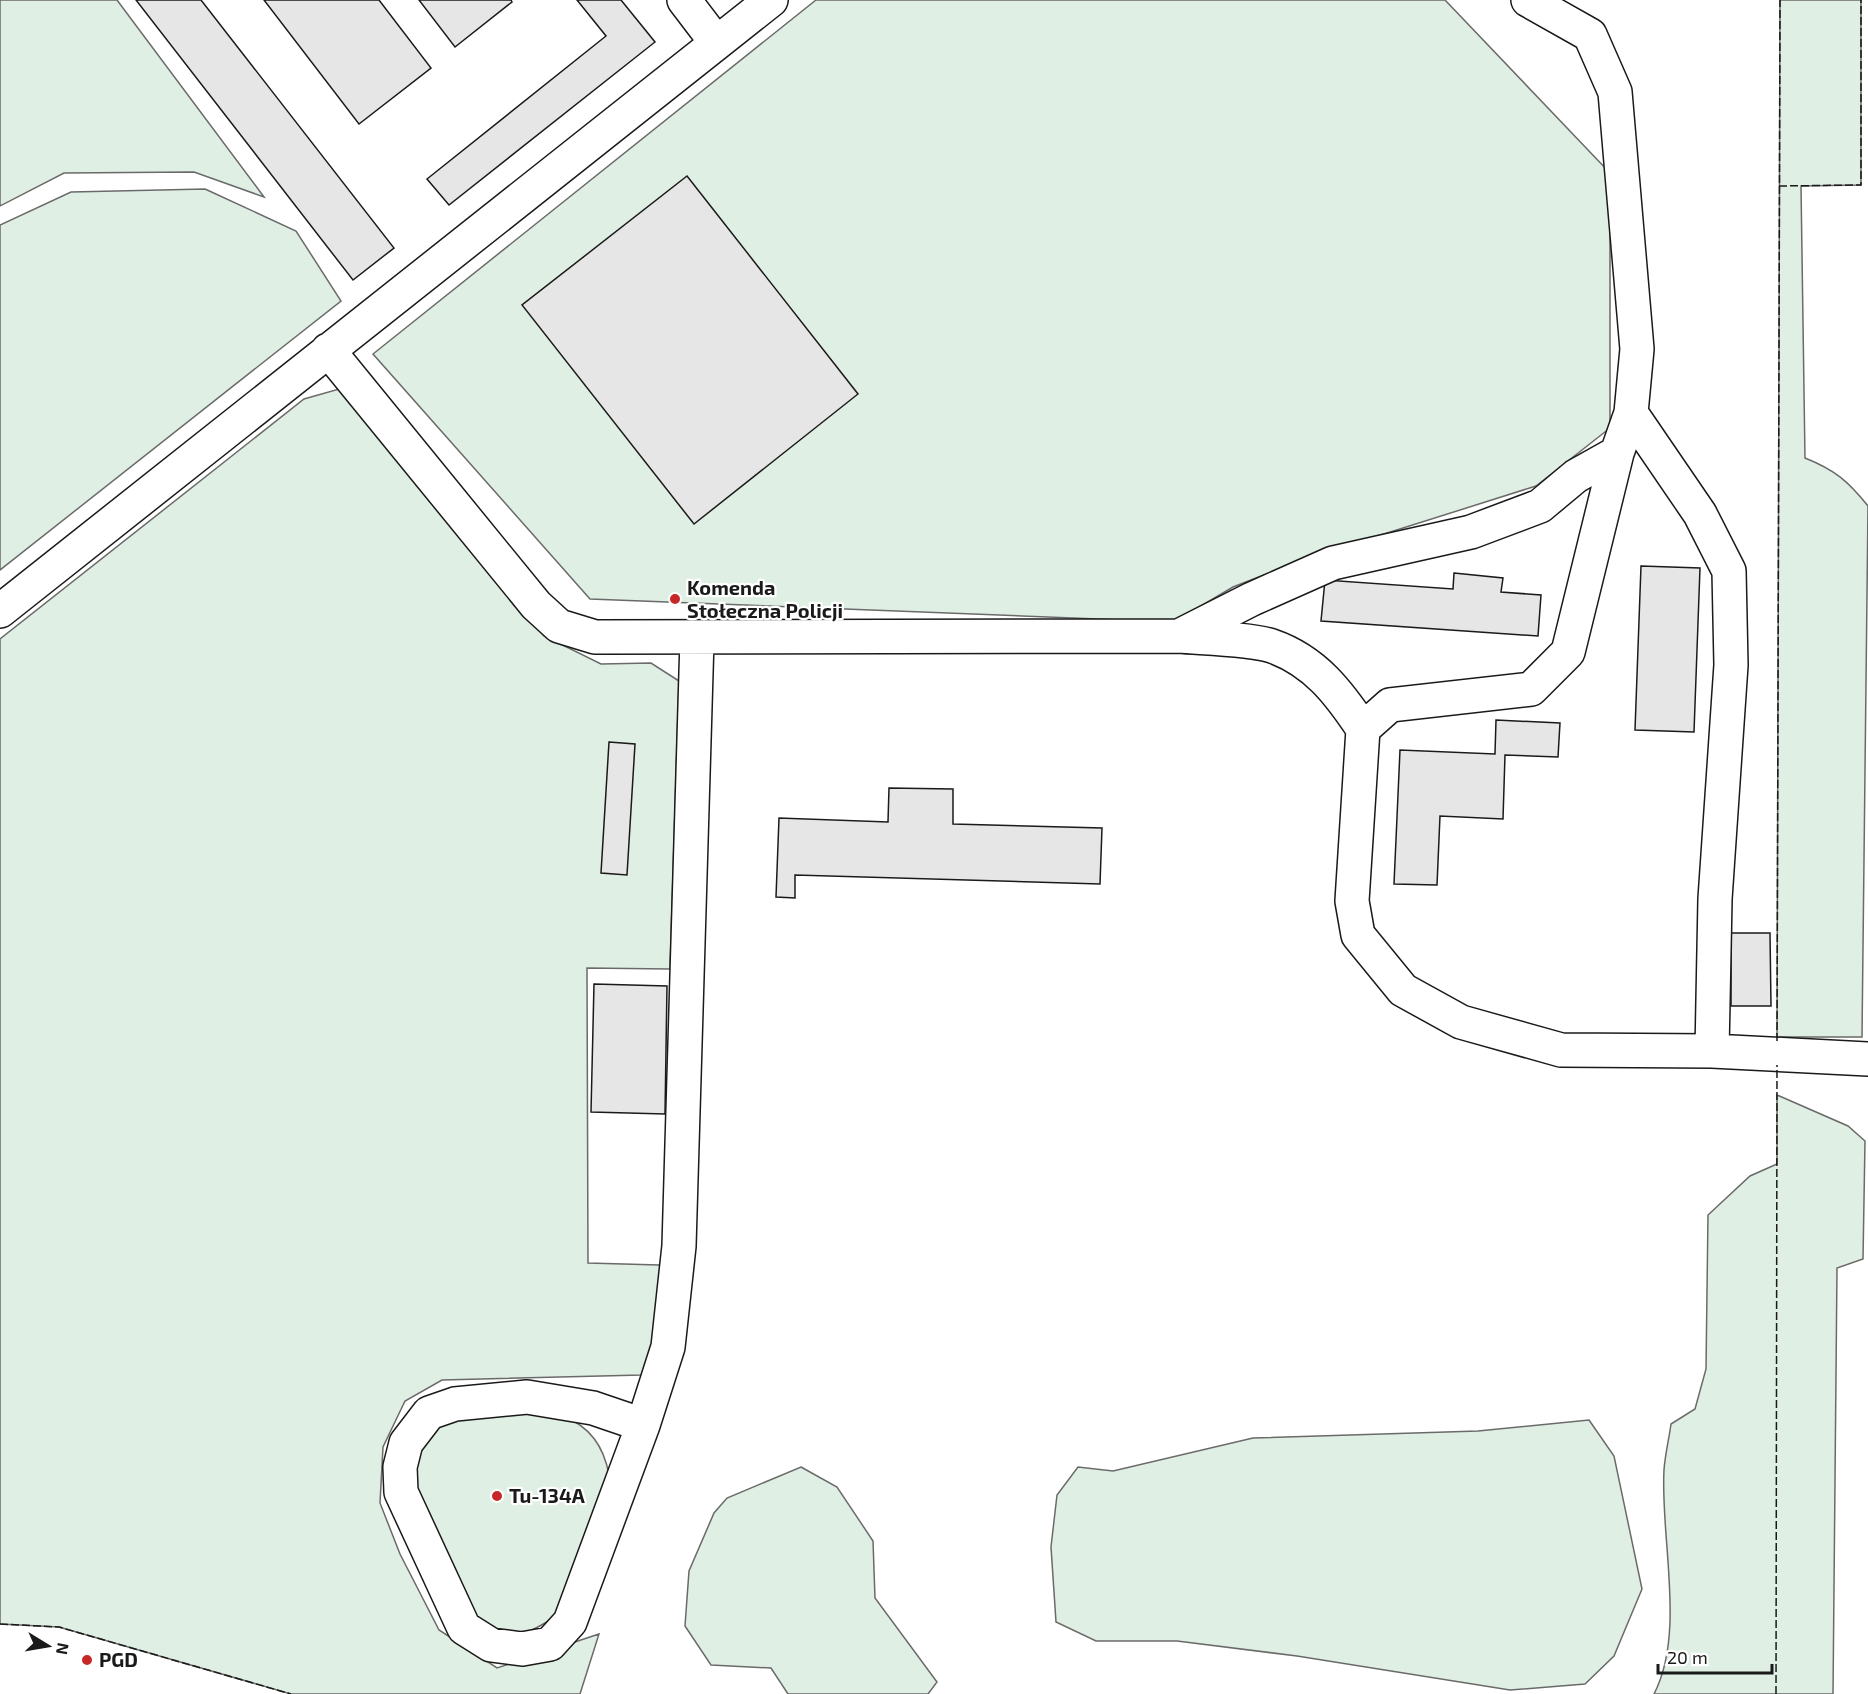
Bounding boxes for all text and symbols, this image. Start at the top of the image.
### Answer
place label: Komenda Stołeczna Policji [687,575,843,622]
marker: Komenda Stołeczna Policji [668,592,682,606]
place label: Tu-134A [509,1483,586,1507]
marker: Tu-134A [490,1489,504,1503]
north arrow [18,1616,78,1676]
scale bar [1658,1637,1772,1675]
text: N [53,1641,74,1656]
text: 20 m [1667,1646,1708,1668]
place label: PGD [99,1647,138,1671]
marker: PGD [80,1653,94,1667]

